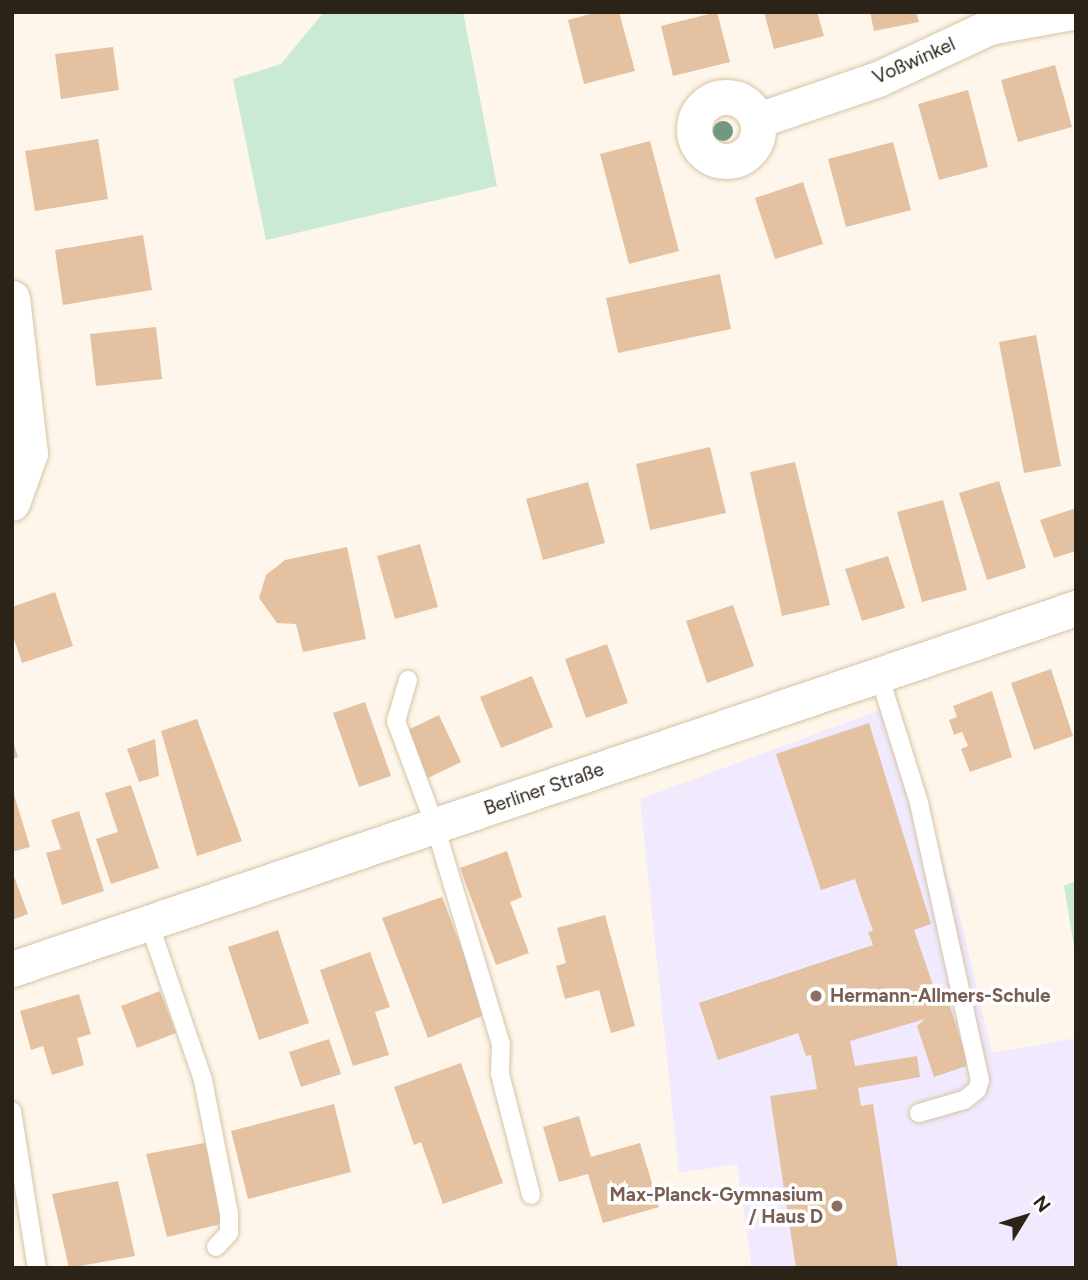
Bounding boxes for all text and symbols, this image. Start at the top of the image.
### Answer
street label: Voßwinkel [869,33,959,89]
street label: Berliner Straße [481,758,607,820]
place label: Hermann-Allmers-Schule [830,985,1051,1007]
marker: Hermann-Allmers-Schule [808,988,824,1004]
north arrow [990,1182,1060,1252]
place label: Max-Planck-Gymnasium / Haus D [610,1184,823,1228]
text: N [1028,1191,1056,1217]
marker: Max-Planck-Gymnasium / Haus D [829,1198,845,1214]

